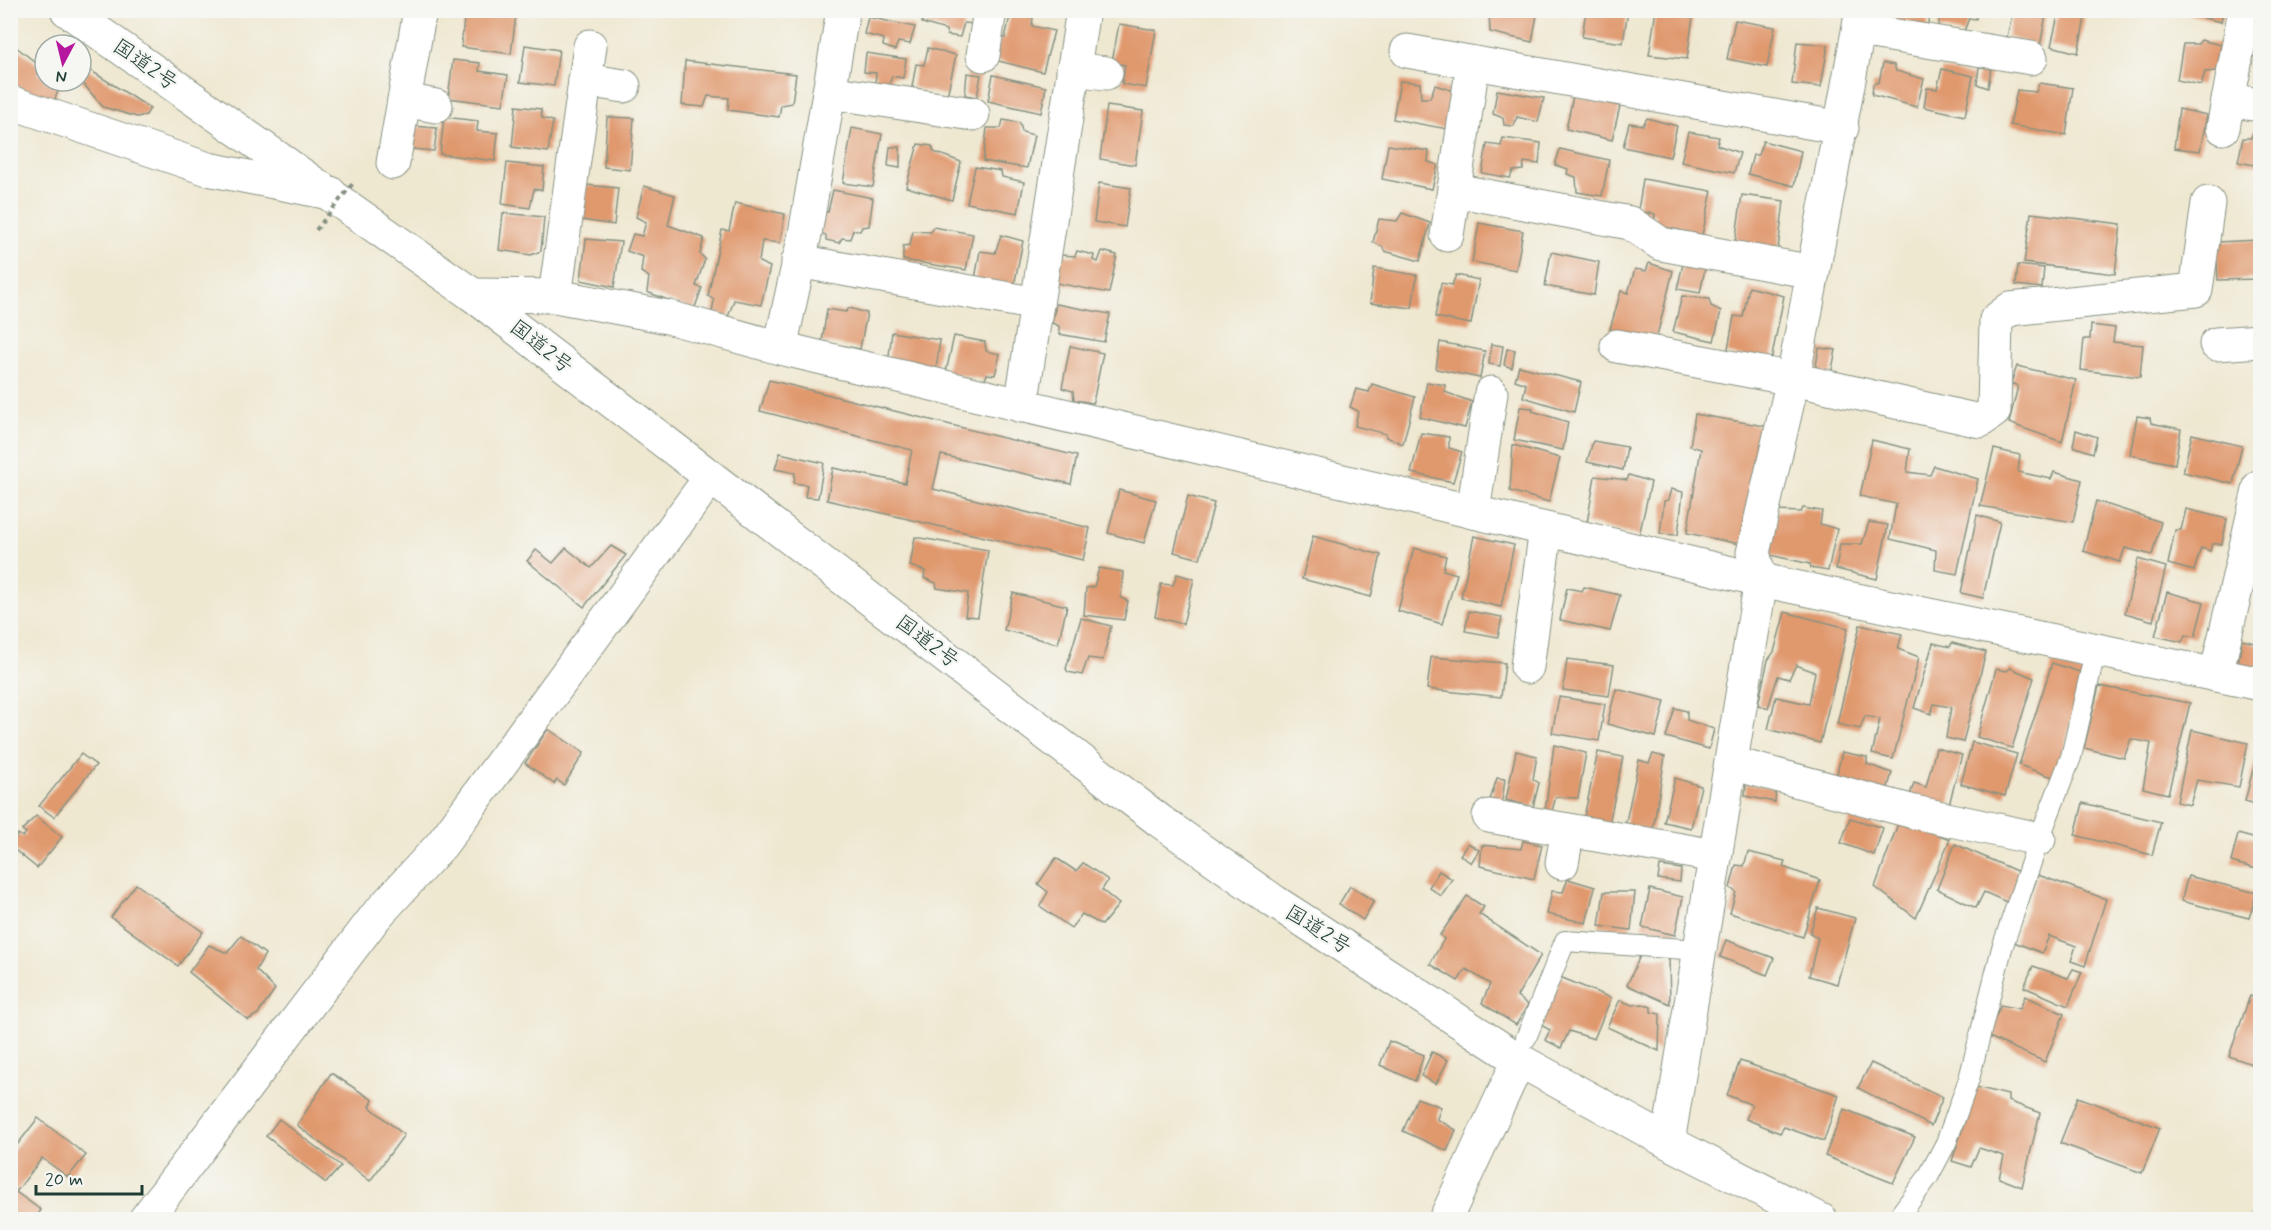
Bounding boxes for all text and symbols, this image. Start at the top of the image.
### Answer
north arrow [33,33,93,93]
street label: 国道2号 [107,33,183,97]
text: N [55,65,68,87]
street label: 国道2号 [504,313,578,381]
street label: 国道2号 [889,609,965,675]
street label: 国道2号 [1280,899,1356,961]
scale bar [36,1158,142,1196]
text: 20 m [45,1168,83,1192]

